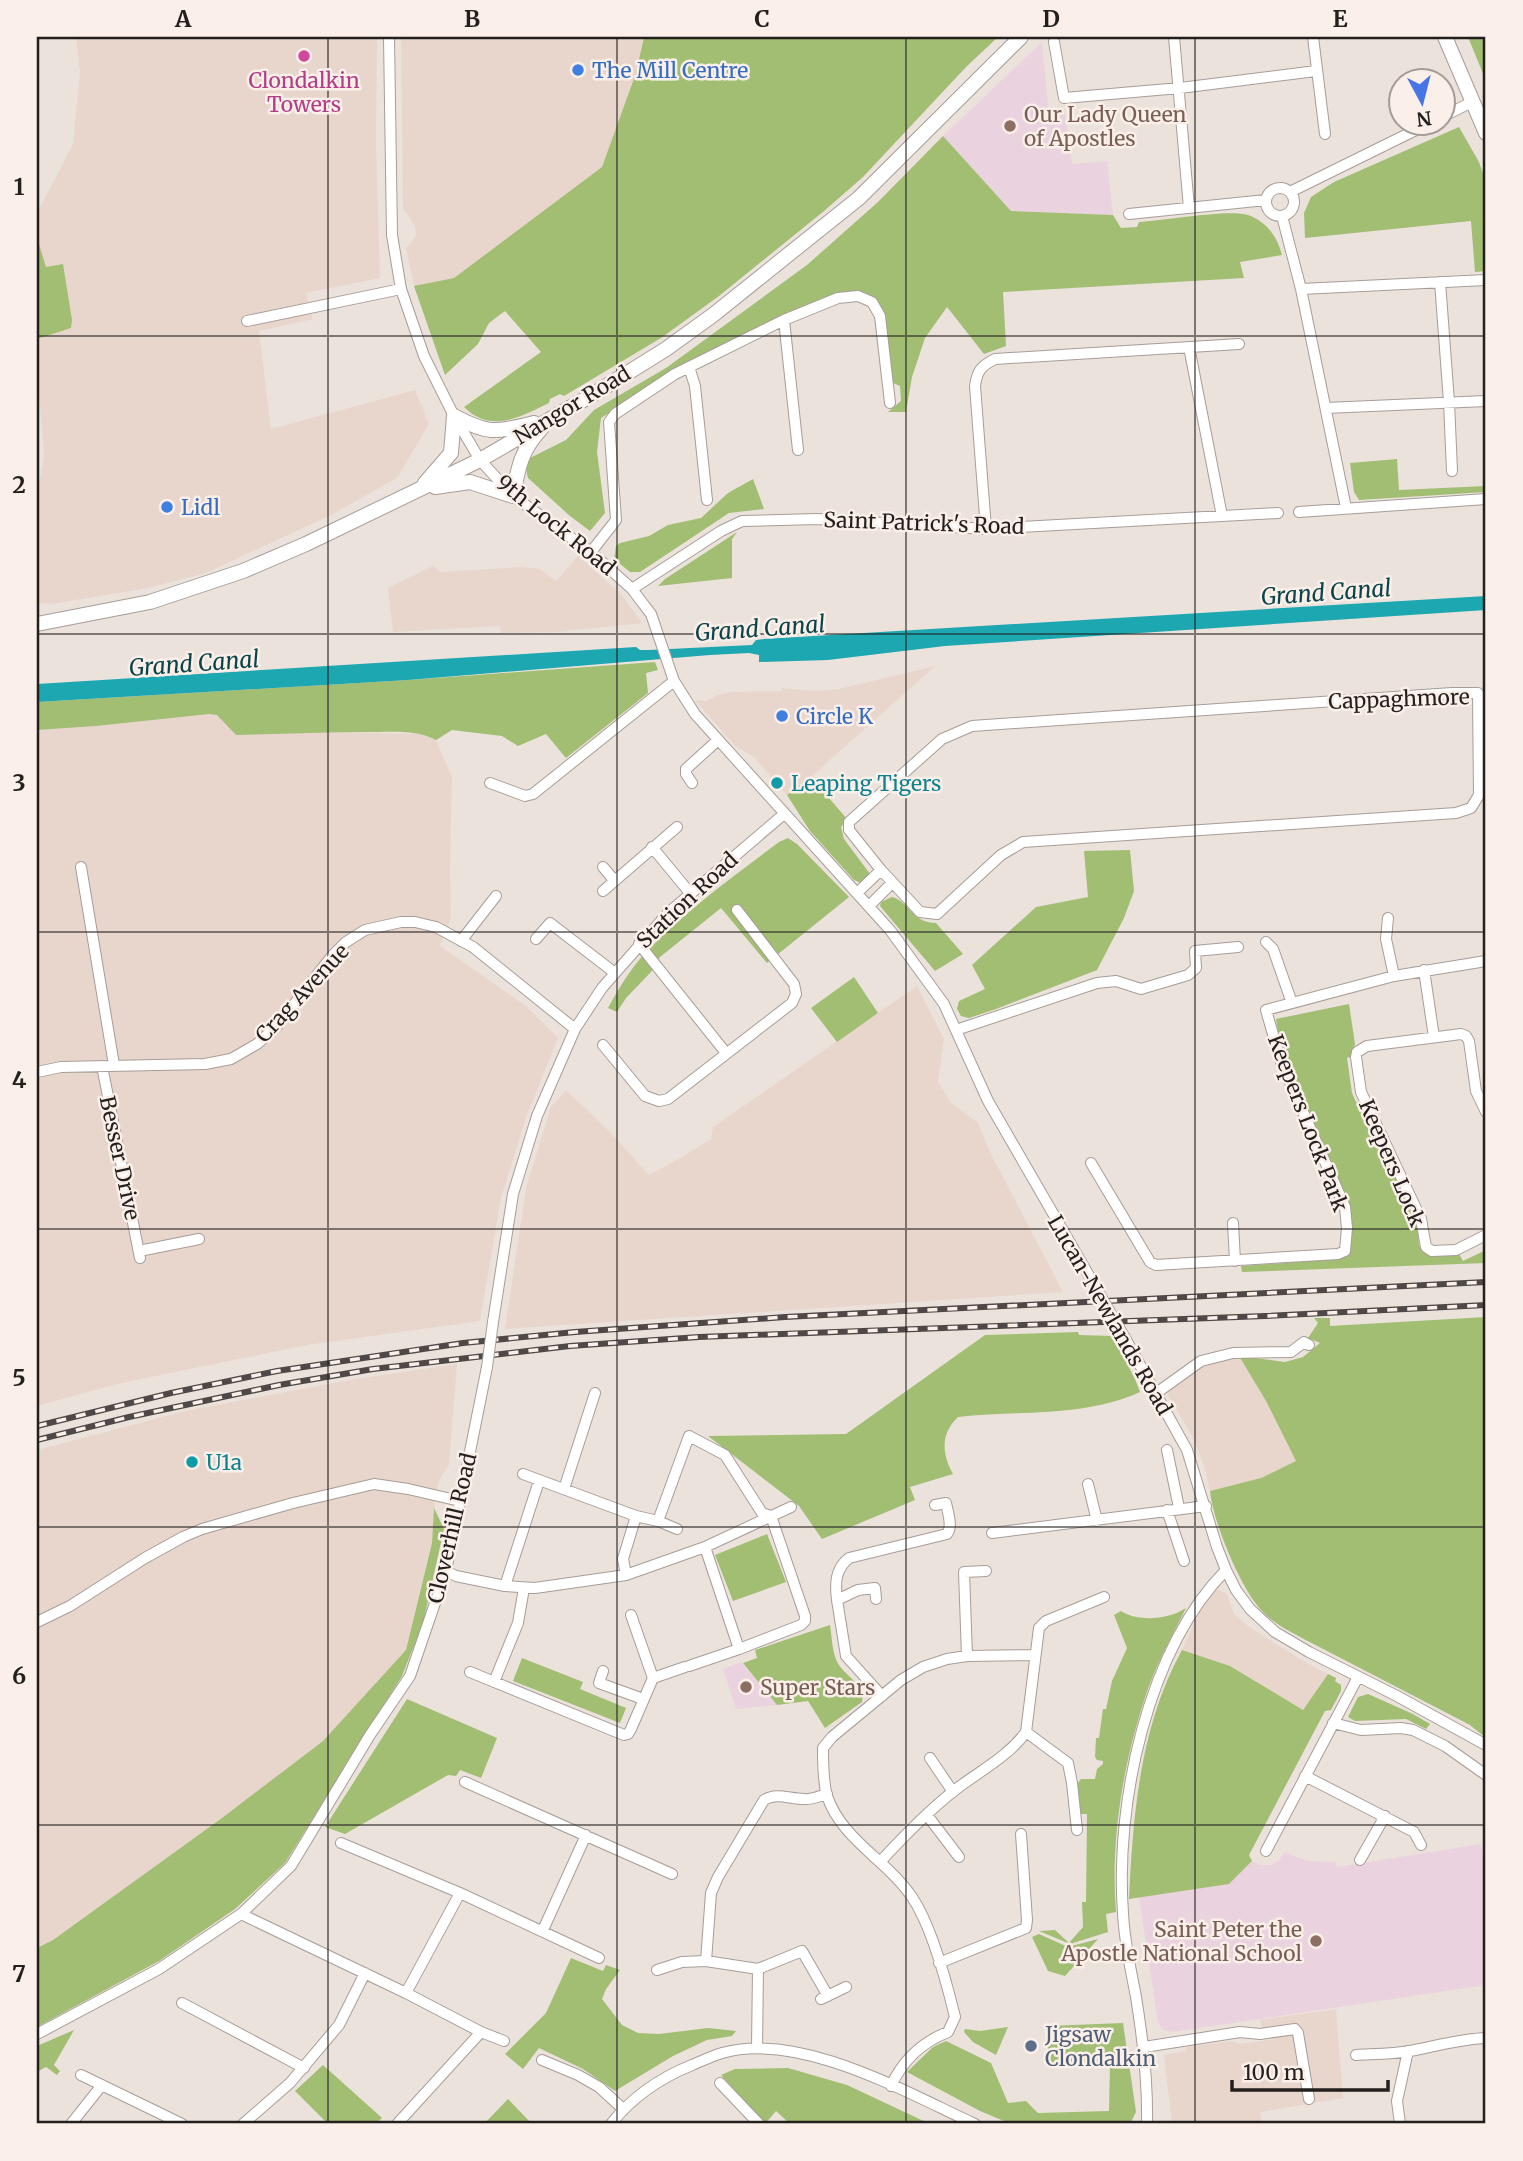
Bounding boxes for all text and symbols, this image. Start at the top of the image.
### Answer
text: A [174,4,192,33]
text: B [464,4,480,33]
text: C [754,4,770,33]
text: D [1042,4,1060,33]
text: E [1332,4,1348,33]
marker: Clondalkin Towers [296,48,312,64]
place label: The Mill Centre [592,57,748,84]
marker: The Mill Centre [570,62,586,78]
north arrow [1386,66,1456,136]
place label: Clondalkin Towers [248,67,360,118]
place label: Our Lady Queen of Apostles [1024,101,1187,152]
text: N [1415,106,1433,132]
marker: Our Lady Queen of Apostles [1002,118,1018,134]
text: 1 [14,172,25,201]
street label: Nangor Road [509,360,635,450]
street label: 9th Lock Road [491,469,621,581]
text: 2 [12,470,26,499]
place label: Lidl [181,494,220,521]
marker: Lidl [159,499,175,515]
street label: Saint Patrick's Road [823,506,1025,540]
water label: Grand Canal [1260,573,1392,611]
water label: Grand Canal [694,609,826,647]
water label: Grand Canal [128,644,260,682]
street label: Cappaghmore [1328,683,1470,715]
place label: Circle K [796,703,874,730]
marker: Circle K [774,708,790,724]
text: 3 [12,768,26,797]
place label: Leaping Tigers [791,770,941,797]
marker: Leaping Tigers [769,775,785,791]
street label: Station Road [631,846,744,954]
street label: Crag Avenue [249,938,355,1048]
street label: Keepers Lock Park [1262,1031,1354,1216]
text: 4 [12,1065,27,1094]
street label: Besser Drive [94,1093,146,1223]
street label: Keepers Lock [1353,1095,1431,1231]
street label: Lucan-Newlands Road [1042,1210,1178,1420]
text: 5 [12,1363,26,1392]
place label: U1a [206,1449,242,1476]
street label: Cloverhill Road [422,1450,482,1606]
marker: U1a [184,1454,200,1470]
text: 6 [12,1661,26,1690]
place label: Super Stars [760,1674,875,1701]
marker: Super Stars [738,1679,754,1695]
place label: Saint Peter the Apostle National School [1060,1916,1302,1967]
marker: Saint Peter the Apostle National School [1308,1933,1324,1949]
text: 7 [12,1959,26,1988]
place label: Jigsaw Clondalkin [1044,2021,1156,2072]
marker: Jigsaw Clondalkin [1023,2038,1039,2054]
scale bar [1232,2049,1388,2093]
text: 100 m [1243,2059,1305,2086]

